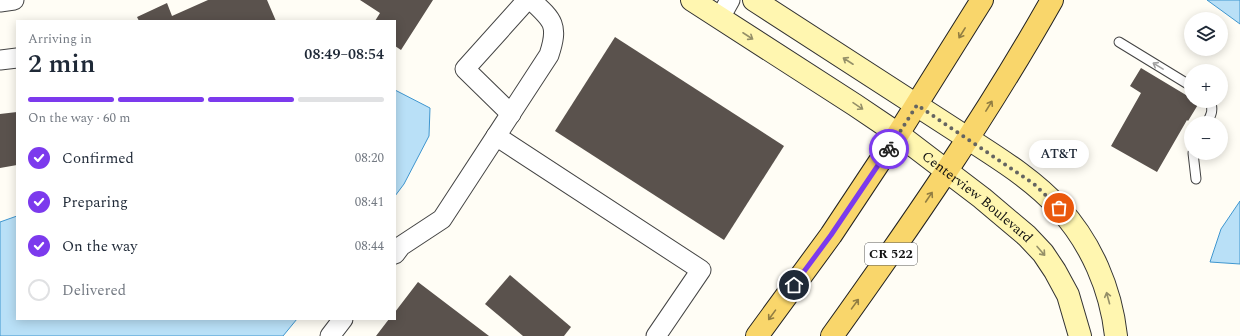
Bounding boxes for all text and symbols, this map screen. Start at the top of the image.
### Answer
map controls [1184,12,1228,160]
button: layers [1184,12,1228,56]
one-way arrow [957,27,965,39]
text: Arriving in [28,29,92,49]
one-way arrow [742,32,753,40]
text: 08:49–08:54 [304,43,384,66]
text: 2 min [28,44,95,84]
one-way arrow [843,57,854,66]
one-way arrow [1153,62,1164,70]
button: + [1184,64,1228,108]
one-way arrow [985,100,993,112]
one-way arrow [852,102,863,110]
text: On the way · 60 m [28,108,131,128]
button: − [1184,116,1228,160]
courier [869,129,909,169]
icon: bike [878,138,900,160]
callout: AT&T [1029,140,1089,168]
text: AT&T [1041,144,1078,164]
street label: Centerview Boulevard [918,145,1038,247]
icon: check [28,147,50,169]
text: Confirmed [62,147,134,170]
text: 08:20 [355,148,384,168]
icon: check [28,191,50,213]
text: Preparing [62,191,128,214]
pin [1042,191,1076,225]
text: 08:41 [355,192,384,212]
one-way arrow [925,192,933,203]
icon: bag [1048,197,1070,219]
icon: check [28,235,50,257]
text: On the way [62,235,137,258]
text: 08:44 [355,236,384,256]
road number: CR 522 [865,243,917,265]
one-way arrow [1036,245,1045,256]
pin [777,268,811,302]
icon: home [783,274,805,296]
text: Delivered [62,279,126,302]
one-way arrow [1104,292,1112,305]
one-way arrow [851,299,859,310]
one-way arrow [768,310,777,321]

